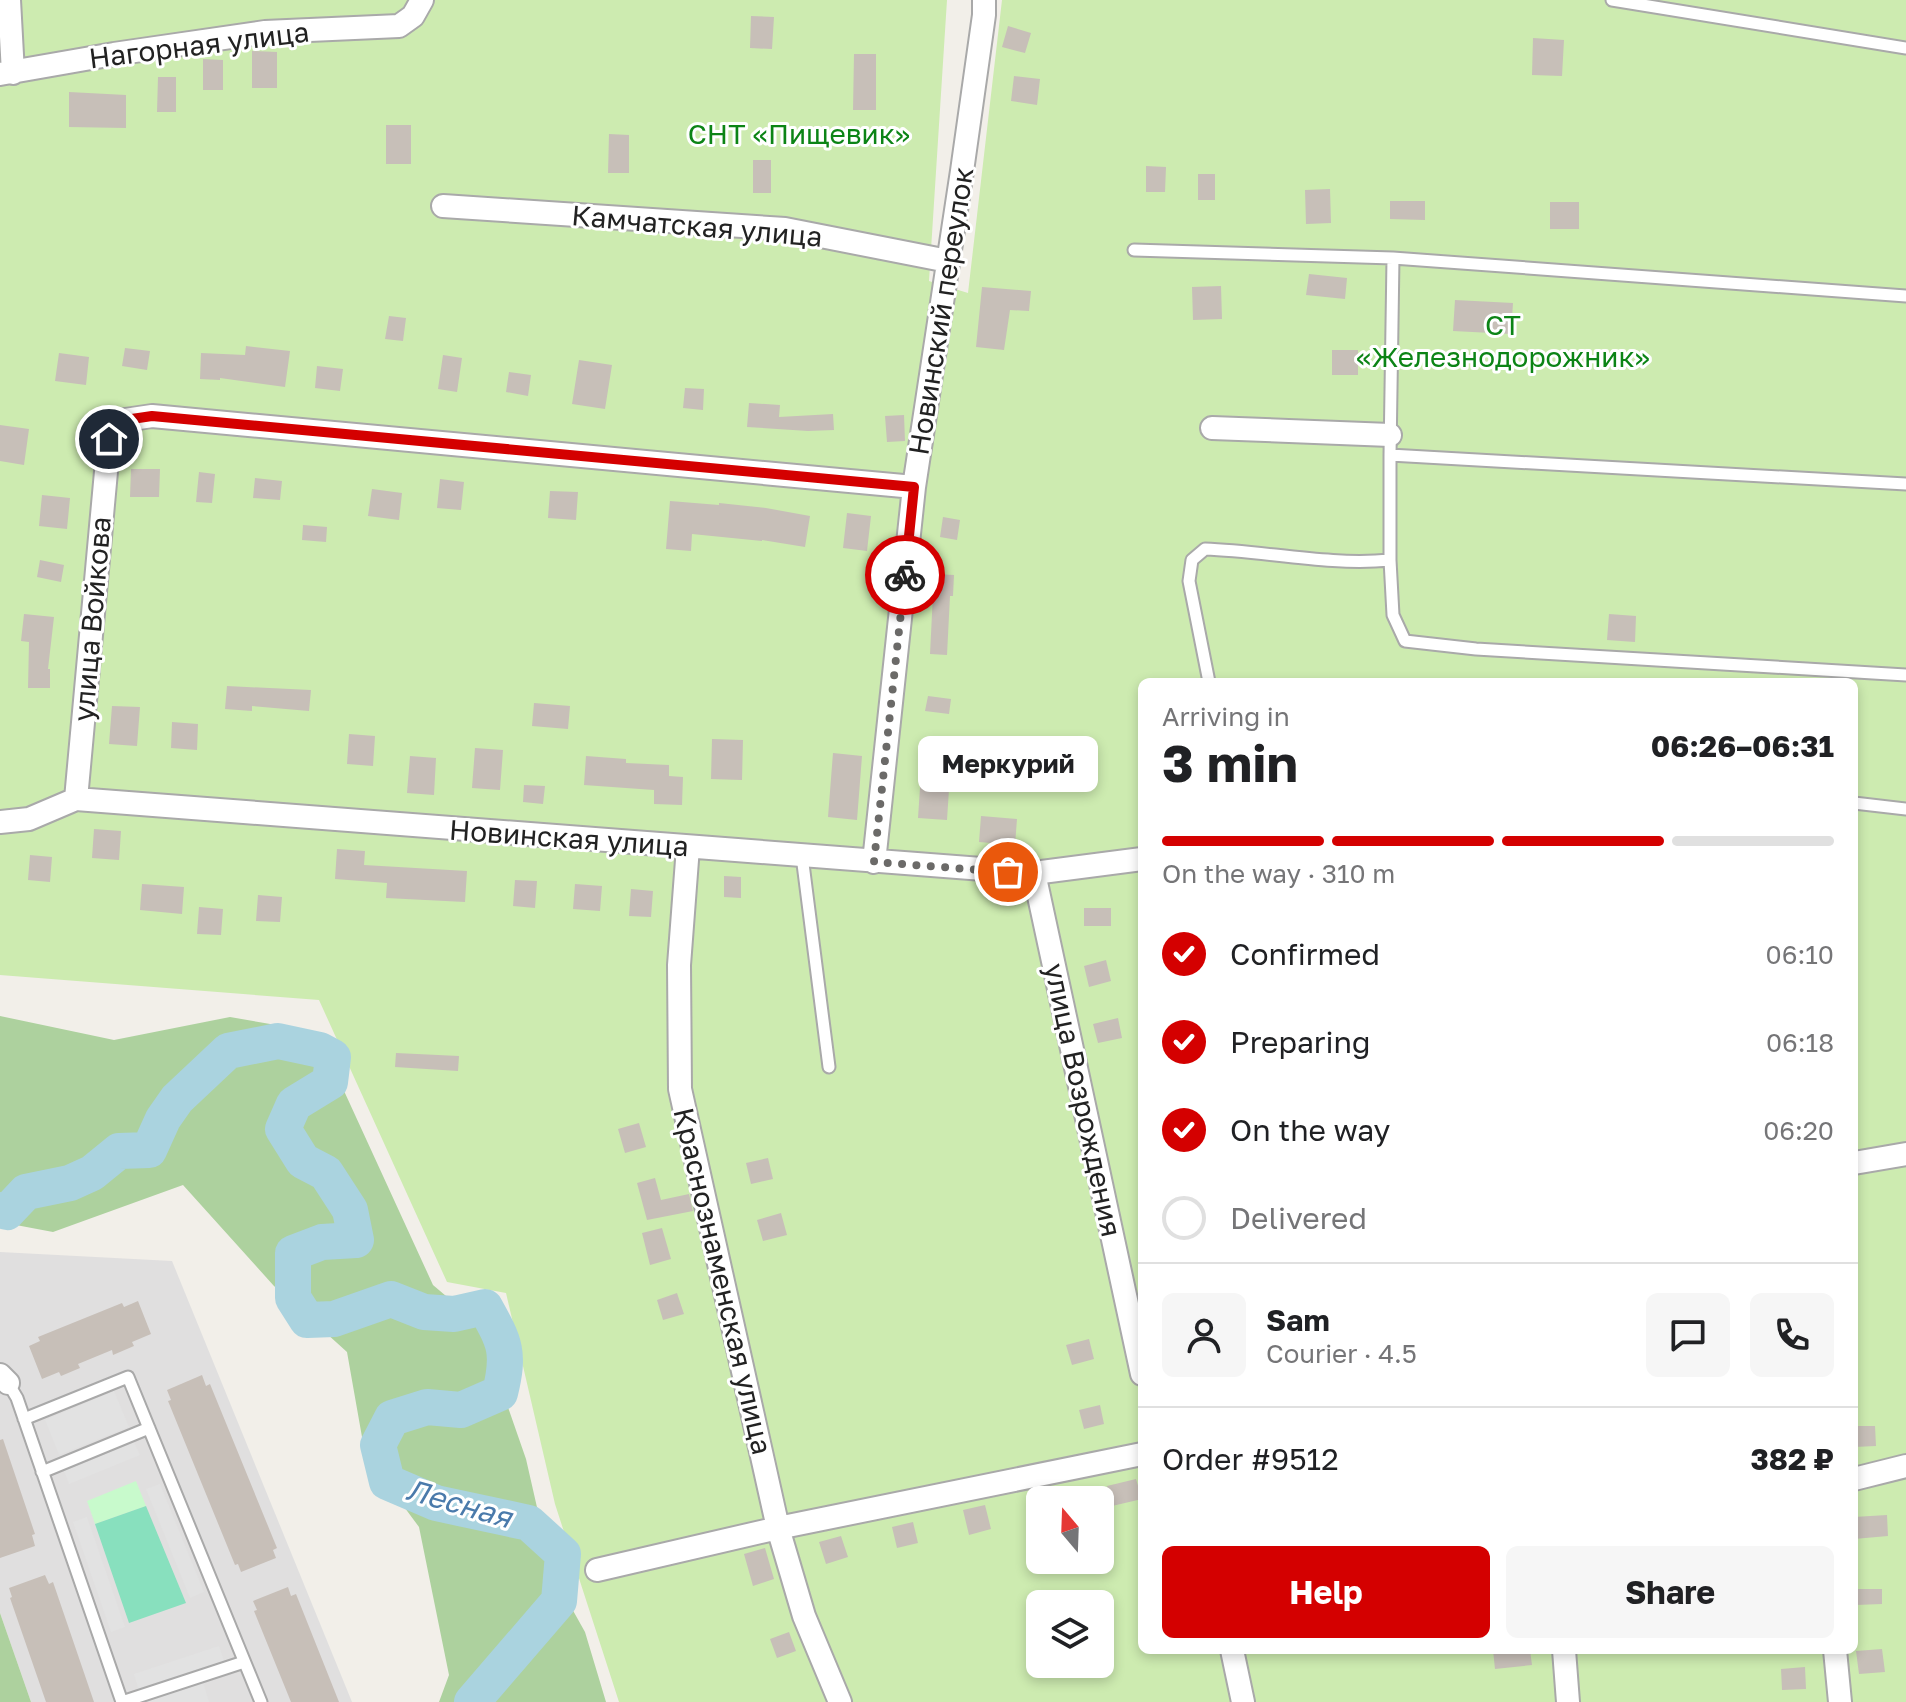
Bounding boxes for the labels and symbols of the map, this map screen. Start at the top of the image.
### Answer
street label: Нагорная улица [87,15,311,74]
park label: СНТ «Пищевик» [688,117,910,150]
street label: Новинский переулок [901,165,980,457]
street label: Камчатская улица [570,198,824,253]
park label: СТ «Железнодорожник» [1356,308,1650,373]
pin [75,405,143,473]
street label: улица Войкова [66,515,117,723]
courier [865,535,945,615]
callout: Меркурий [918,736,1098,792]
street label: Новинская улица [448,813,690,862]
pin [974,838,1042,906]
street label: улица Возрождения [1038,960,1129,1240]
street label: Краснознаменская улица [668,1104,779,1457]
water label: Лесная [403,1471,518,1536]
north arrow [1026,1486,1114,1574]

